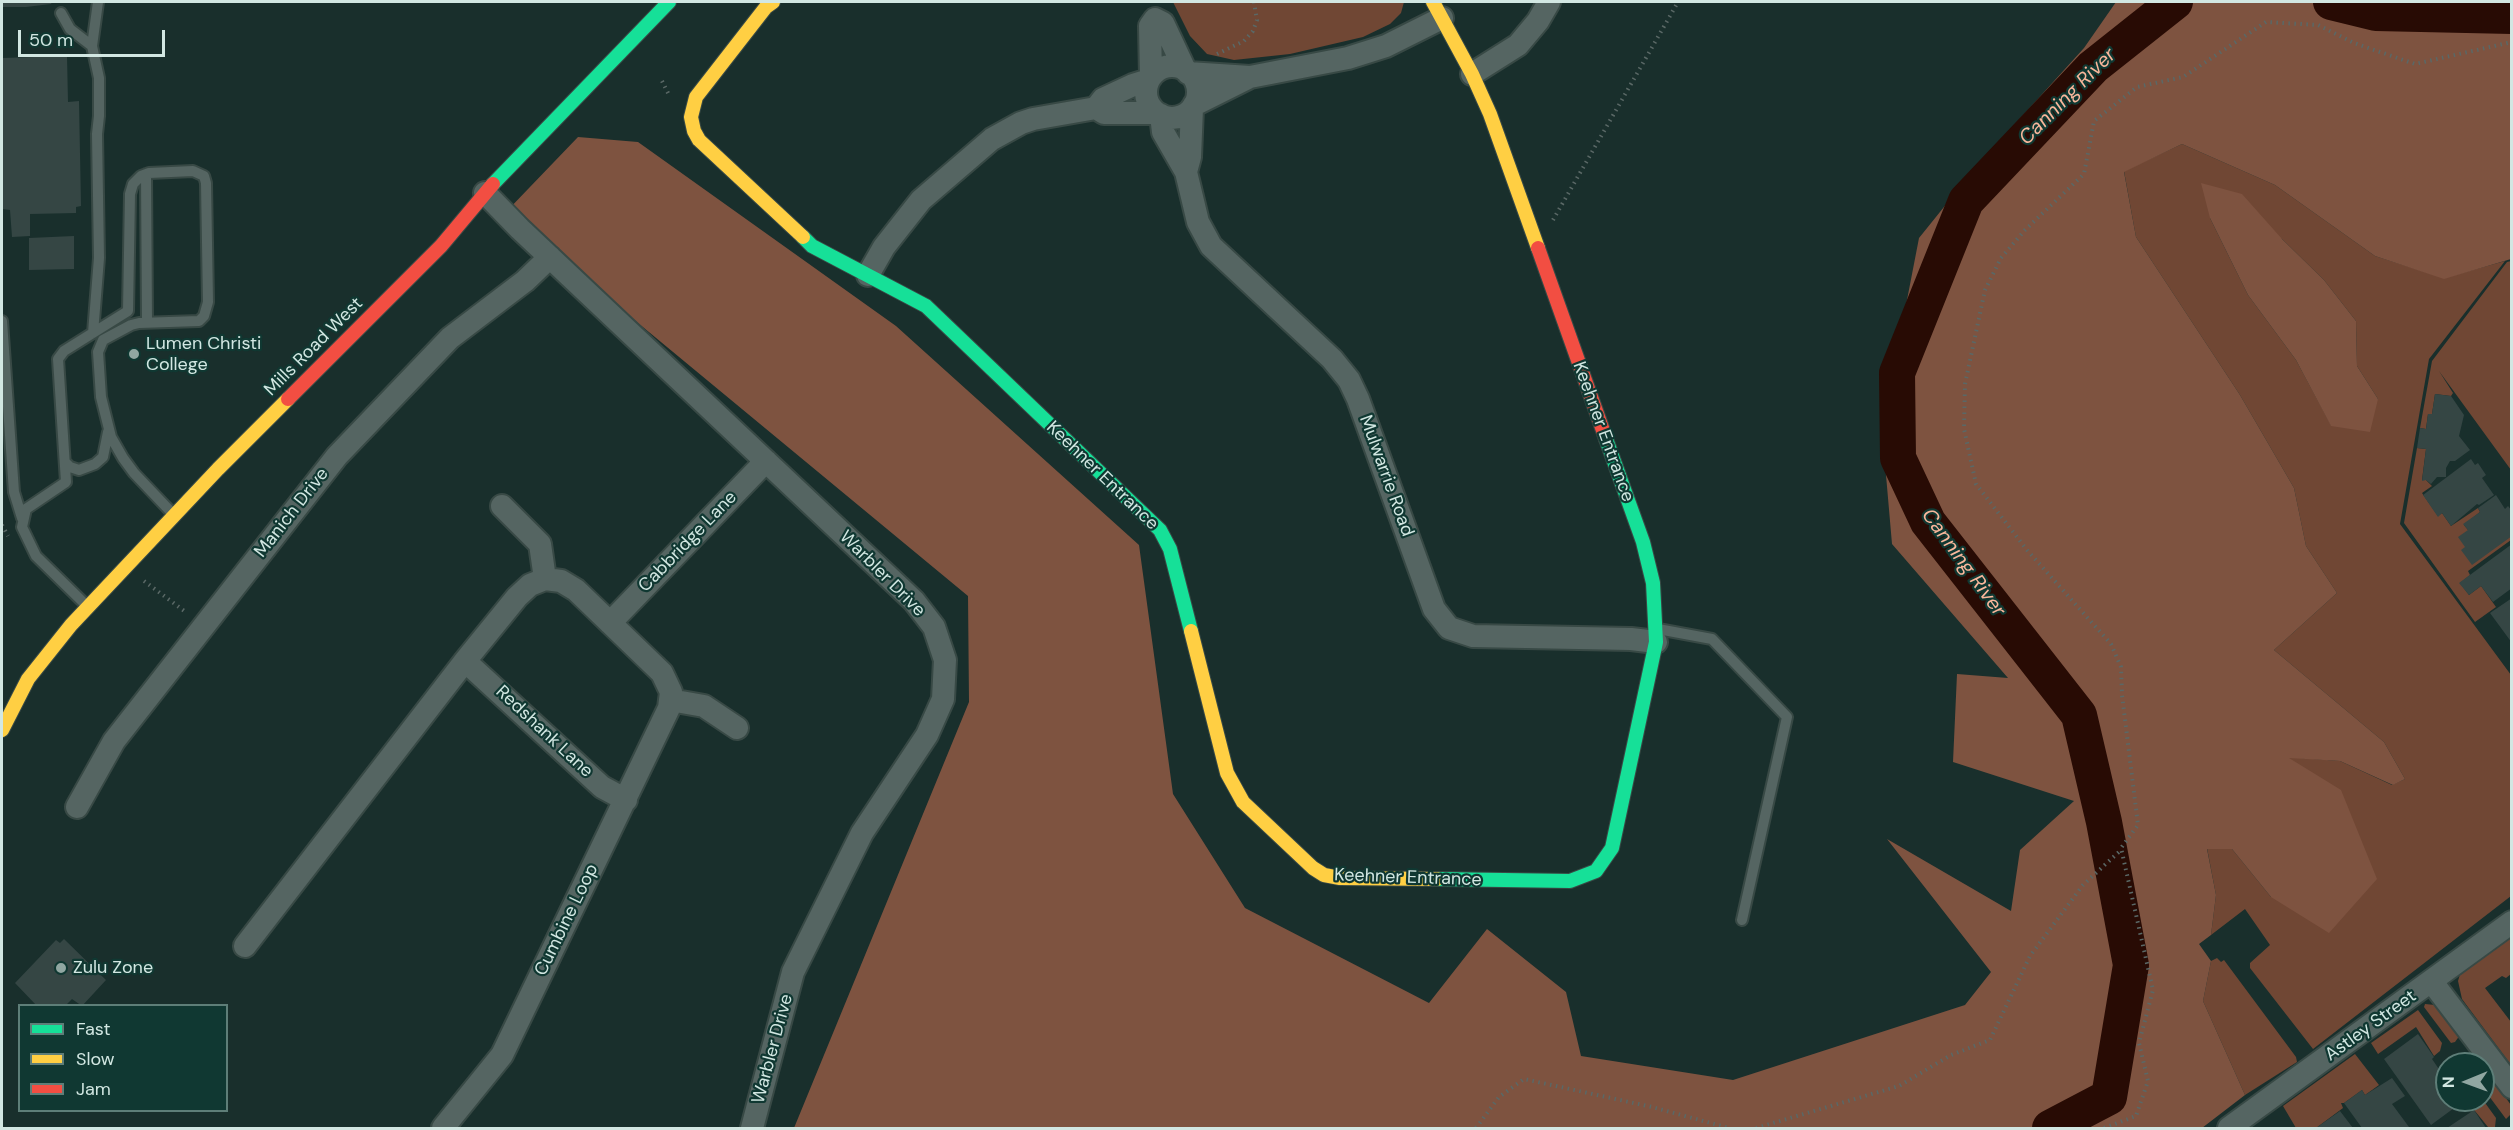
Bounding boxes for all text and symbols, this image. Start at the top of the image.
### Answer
scale bar [21,18,168,56]
text: 50 m [29,28,73,52]
water label: Canning River [2014,43,2122,151]
street label: Mills Road West [260,293,368,401]
place label: Lumen Christi College [146,333,261,376]
marker: Lumen Christi College [127,347,141,361]
street label: Keehner Entrance [1568,359,1638,505]
street label: Mulwarrie Road [1354,413,1418,539]
street label: Keehner Entrance [1041,417,1163,535]
street label: Manich Drive [250,464,334,562]
street label: Cabbridge Lane [634,487,742,597]
water label: Canning River [1916,504,2010,622]
street label: Warbler Drive [835,527,929,621]
street label: Redshank Lane [491,682,597,782]
street label: Cumbine Loop [531,860,603,980]
street label: Keehner Entrance [1334,865,1482,891]
place label: Zulu Zone [73,957,153,979]
marker: Zulu Zone [54,961,68,975]
street label: Astley Street [2321,986,2421,1066]
street label: Warbler Drive [748,992,798,1106]
legend [18,1004,228,1112]
text: Fast [76,1017,111,1041]
text: Slow [76,1047,115,1071]
north arrow [2435,1052,2495,1112]
text: N [2438,1076,2459,1088]
text: Jam [76,1077,111,1101]

